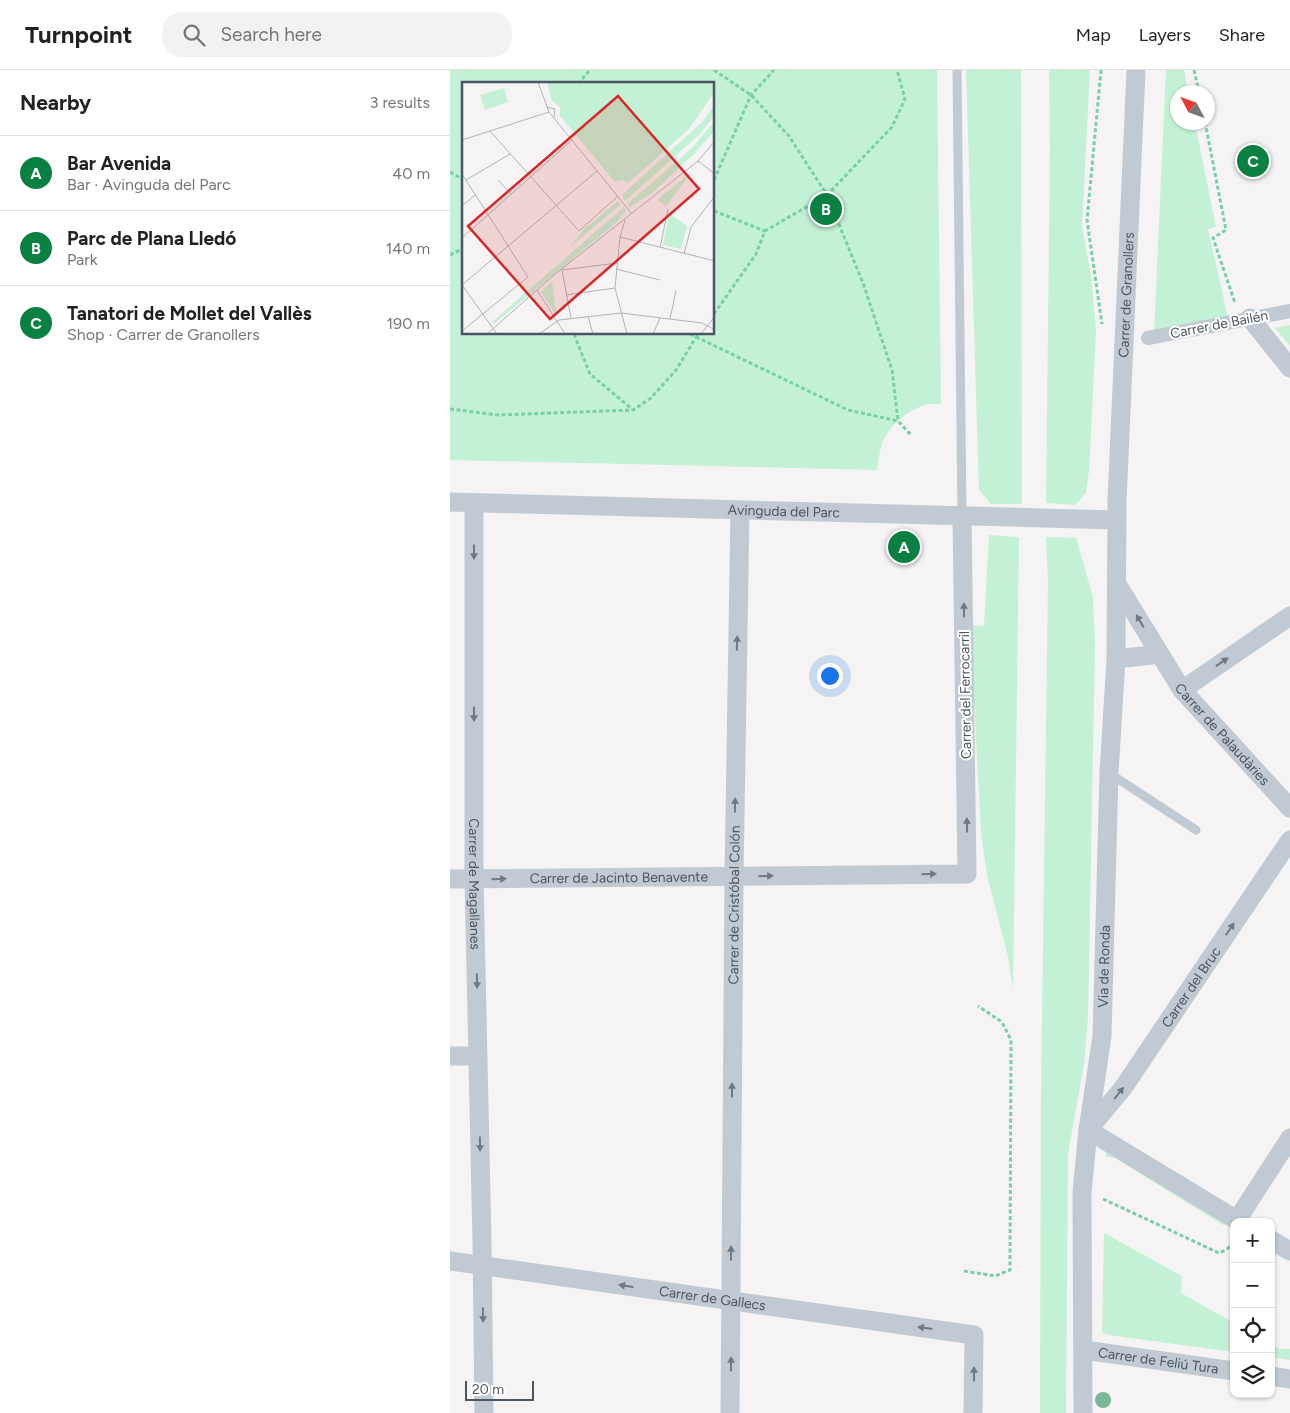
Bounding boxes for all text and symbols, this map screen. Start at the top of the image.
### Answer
search box [162,12,512,57]
text: Turnpoint [25,20,132,49]
icon: search [180,21,208,49]
text: Search here [220,23,322,46]
text: Map [1076,24,1111,46]
text: Layers [1139,24,1191,46]
text: Share [1219,24,1265,46]
inset map [462,82,715,335]
north arrow [1170,85,1215,130]
text: Nearby [20,90,91,115]
text: 3 results [370,93,430,112]
pin: C [1237,142,1269,180]
text: Bar Avenida [67,152,171,175]
text: A [30,164,42,183]
text: 40 m [392,164,430,183]
text: Bar · Avinguda del Parc [67,175,231,194]
pin: B [810,190,842,228]
text: Parc de Plana Lledó [67,227,236,250]
street label: Carrer de Granollers [1115,232,1138,358]
text: B [31,239,41,258]
text: 140 m [386,239,430,258]
text: Park [67,250,97,269]
text: Tanatori de Mollet del Vallès [67,302,312,325]
street label: Carrer de Bailén [1169,307,1270,342]
text: C [30,314,42,333]
text: 190 m [387,314,430,333]
text: Shop · Carrer de Granollers [67,325,260,344]
street label: Avinguda del Parc [727,502,841,522]
pin: A [888,528,920,566]
one-way arrow [470,544,478,560]
one-way arrow [960,602,968,618]
one-way arrow [1135,614,1144,627]
street label: Carrer del Ferrocarril [956,631,975,759]
one-way arrow [734,634,742,650]
one-way arrow [1215,657,1229,667]
your location [817,663,843,689]
street label: Carrer de Palaudàries [1171,680,1273,789]
one-way arrow [470,706,478,722]
one-way arrow [731,797,739,813]
one-way arrow [963,817,971,833]
street label: Carrer de Magallanes [465,818,484,950]
street label: Carrer de Cristóbal Colón [725,825,744,985]
street label: Carrer de Jacinto Benavente [530,869,709,887]
one-way arrow [921,870,937,878]
one-way arrow [758,872,774,880]
one-way arrow [491,875,507,883]
one-way arrow [1225,923,1235,936]
street label: Via de Ronda [1095,925,1114,1008]
street label: Carrer del Bruc [1158,943,1225,1031]
one-way arrow [473,974,481,990]
one-way arrow [729,1082,737,1098]
one-way arrow [1113,1086,1124,1099]
one-way arrow [476,1136,484,1152]
map controls [1230,1218,1275,1398]
button: + [1230,1218,1275,1263]
one-way arrow [727,1244,735,1260]
button: − [1230,1263,1275,1308]
one-way arrow [617,1282,633,1290]
street label: Carrer de Gallecs [658,1283,767,1314]
one-way arrow [479,1307,487,1323]
button: locate [1230,1308,1275,1353]
one-way arrow [917,1324,933,1332]
street label: Carrer de Feliú Tura [1097,1344,1220,1378]
button: layers [1230,1353,1275,1398]
one-way arrow [727,1356,735,1372]
one-way arrow [970,1366,978,1382]
scale bar [465,1378,534,1401]
text: 20 m [472,1381,504,1398]

